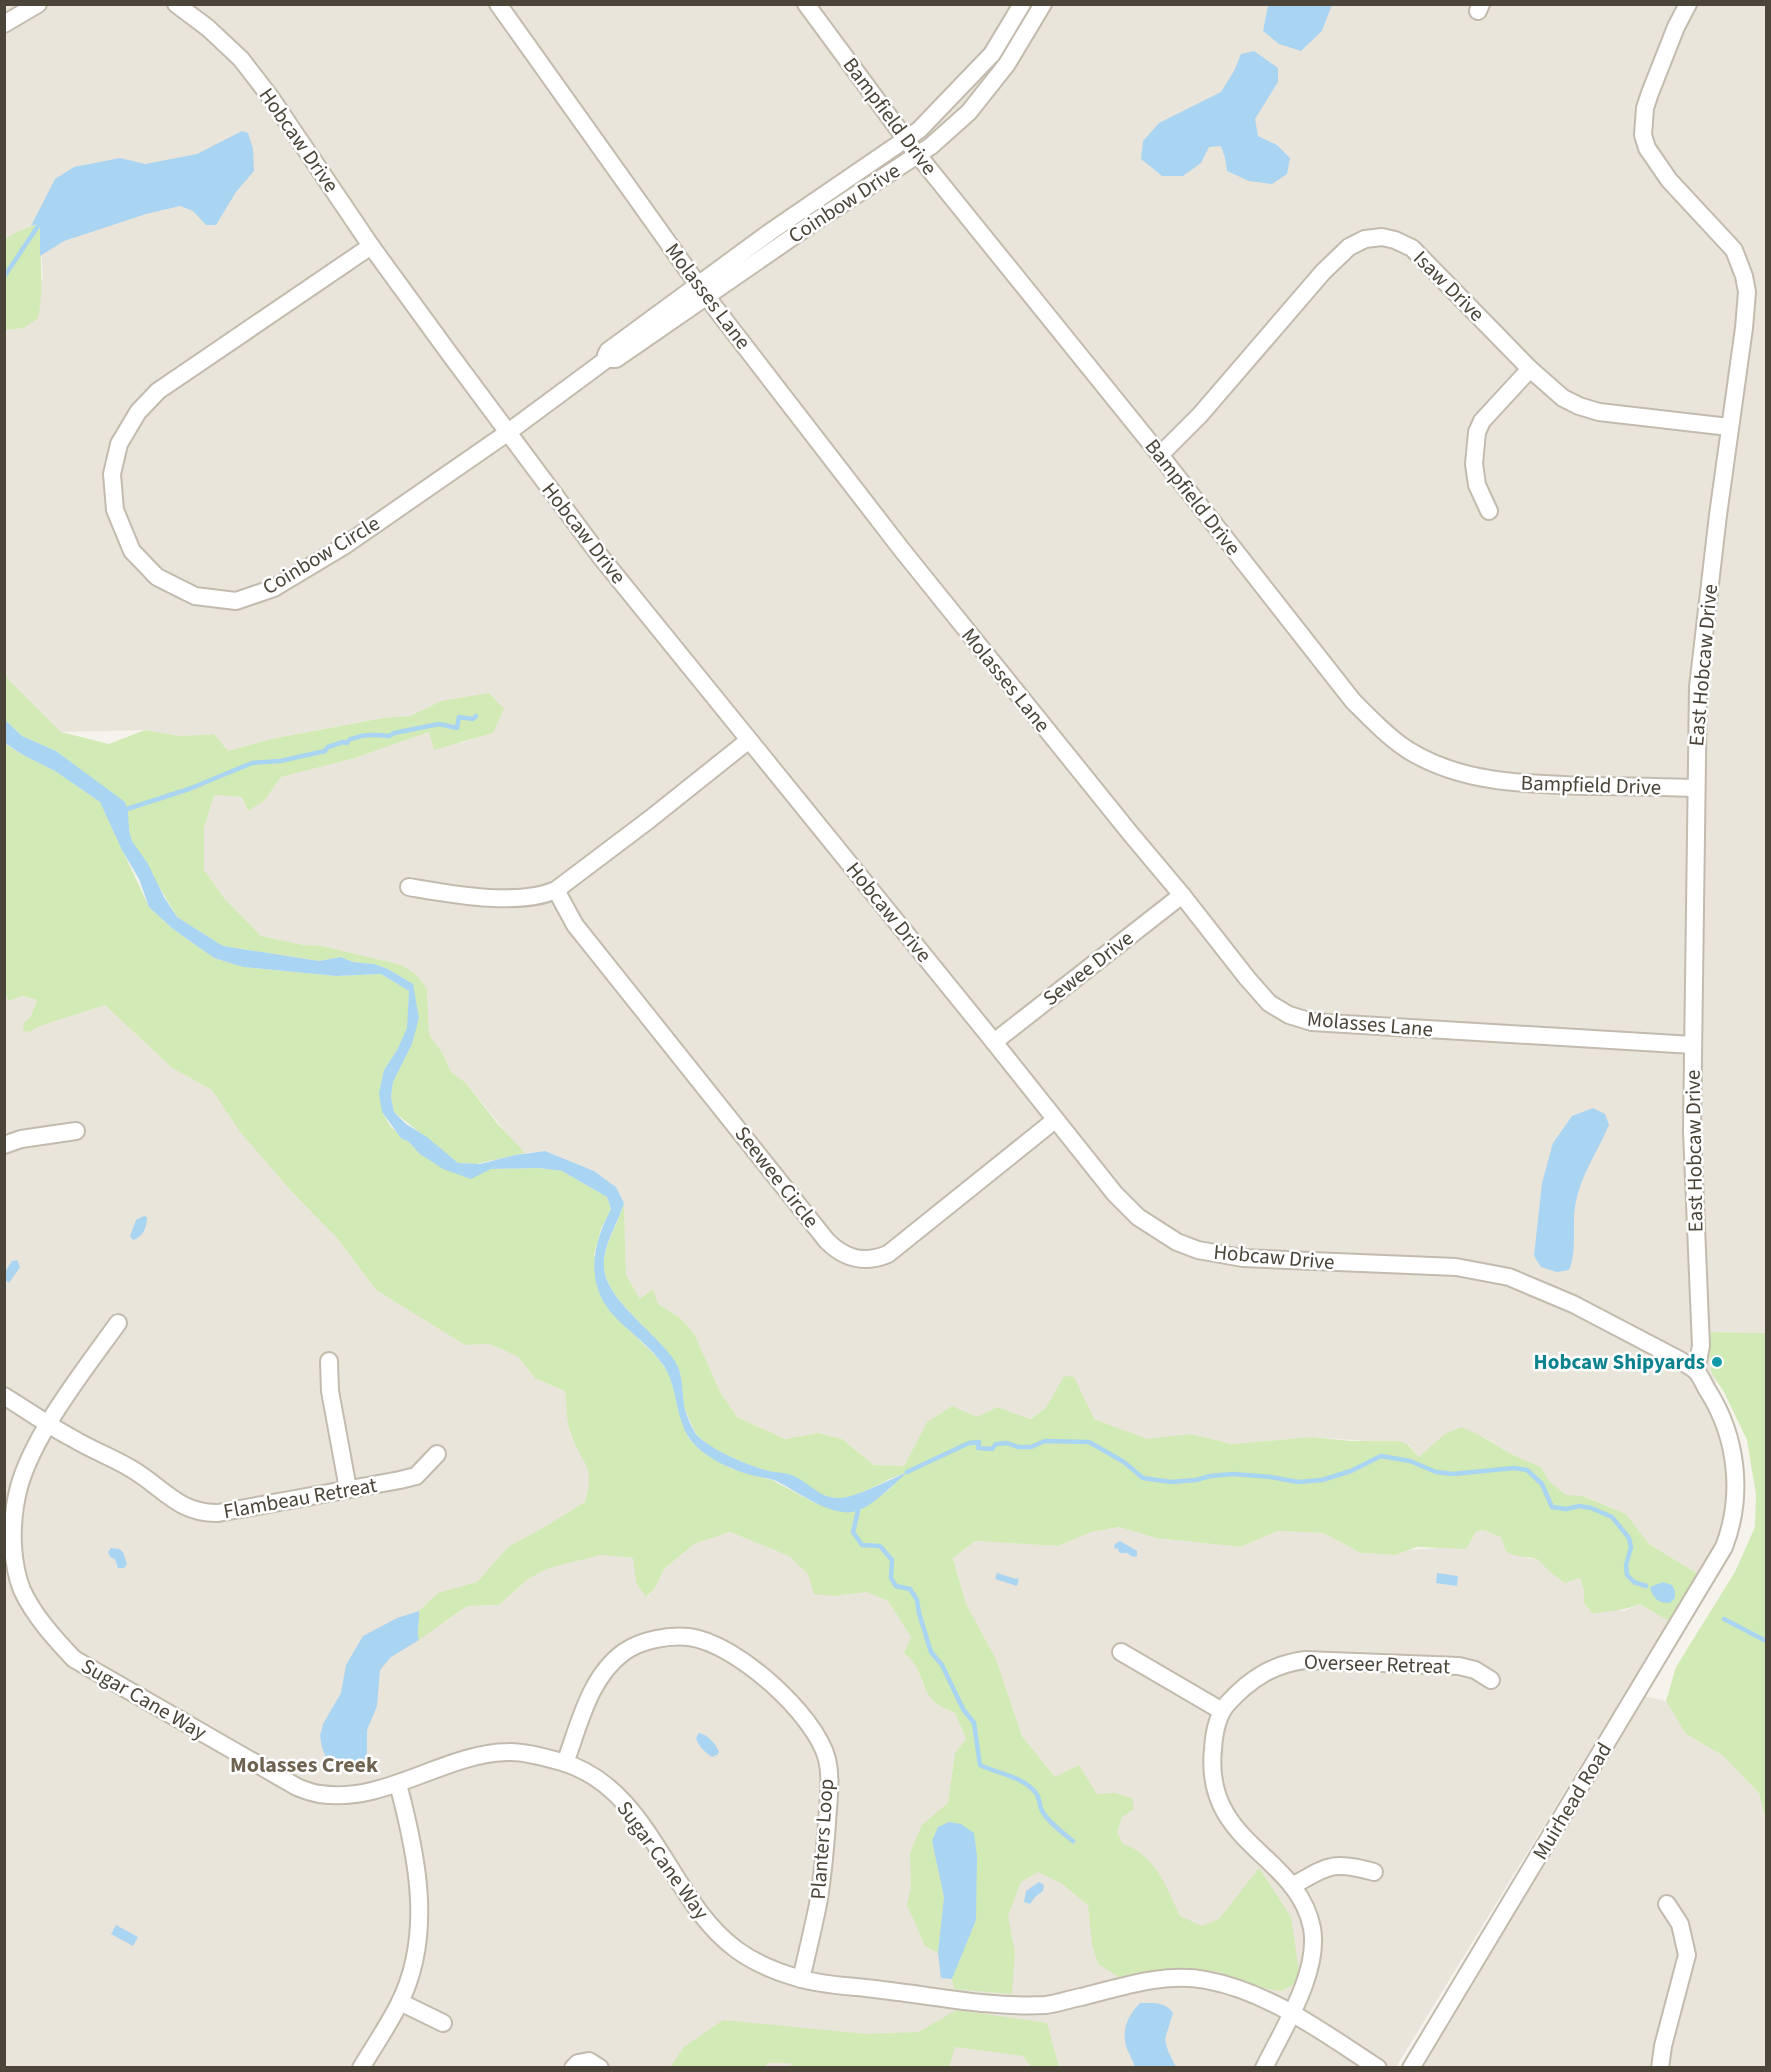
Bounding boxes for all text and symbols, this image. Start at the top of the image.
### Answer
street label: Bampfield Drive [836,51,944,181]
street label: Hobcaw Drive [252,82,346,198]
street label: Coinbow Drive [782,156,906,250]
street label: Molasses Lane [658,237,758,355]
street label: Isaw Drive [1407,244,1491,328]
street label: Bampfield Drive [1138,432,1248,562]
street label: Hobcaw Drive [535,476,633,590]
street label: Coinbow Circle [257,508,385,602]
street label: East Hobcaw Drive [1681,583,1725,747]
street label: Molasses Lane [955,621,1057,739]
street label: Bampfield Drive [1520,768,1662,802]
street label: Hobcaw Drive [839,855,939,969]
street label: Sewee Drive [1036,923,1140,1013]
street label: Molasses Lane [1306,1004,1434,1044]
street label: East Hobcaw Drive [1678,1069,1710,1233]
street label: Seewee Circle [728,1120,826,1234]
street label: Hobcaw Drive [1212,1237,1336,1277]
place label: Hobcaw Shipyards [1534,1347,1705,1377]
marker: Hobcaw Shipyards [1710,1355,1724,1369]
street label: Flambeau Retreat [221,1470,379,1526]
street label: Overseer Retreat [1303,1646,1451,1682]
street label: Sugar Cane Way [76,1651,212,1747]
street label: Muirhead Road [1525,1737,1619,1865]
district label: Molasses Creek [230,1749,378,1781]
street label: Planters Loop [803,1778,841,1900]
street label: Sugar Cane Way [610,1794,716,1926]

